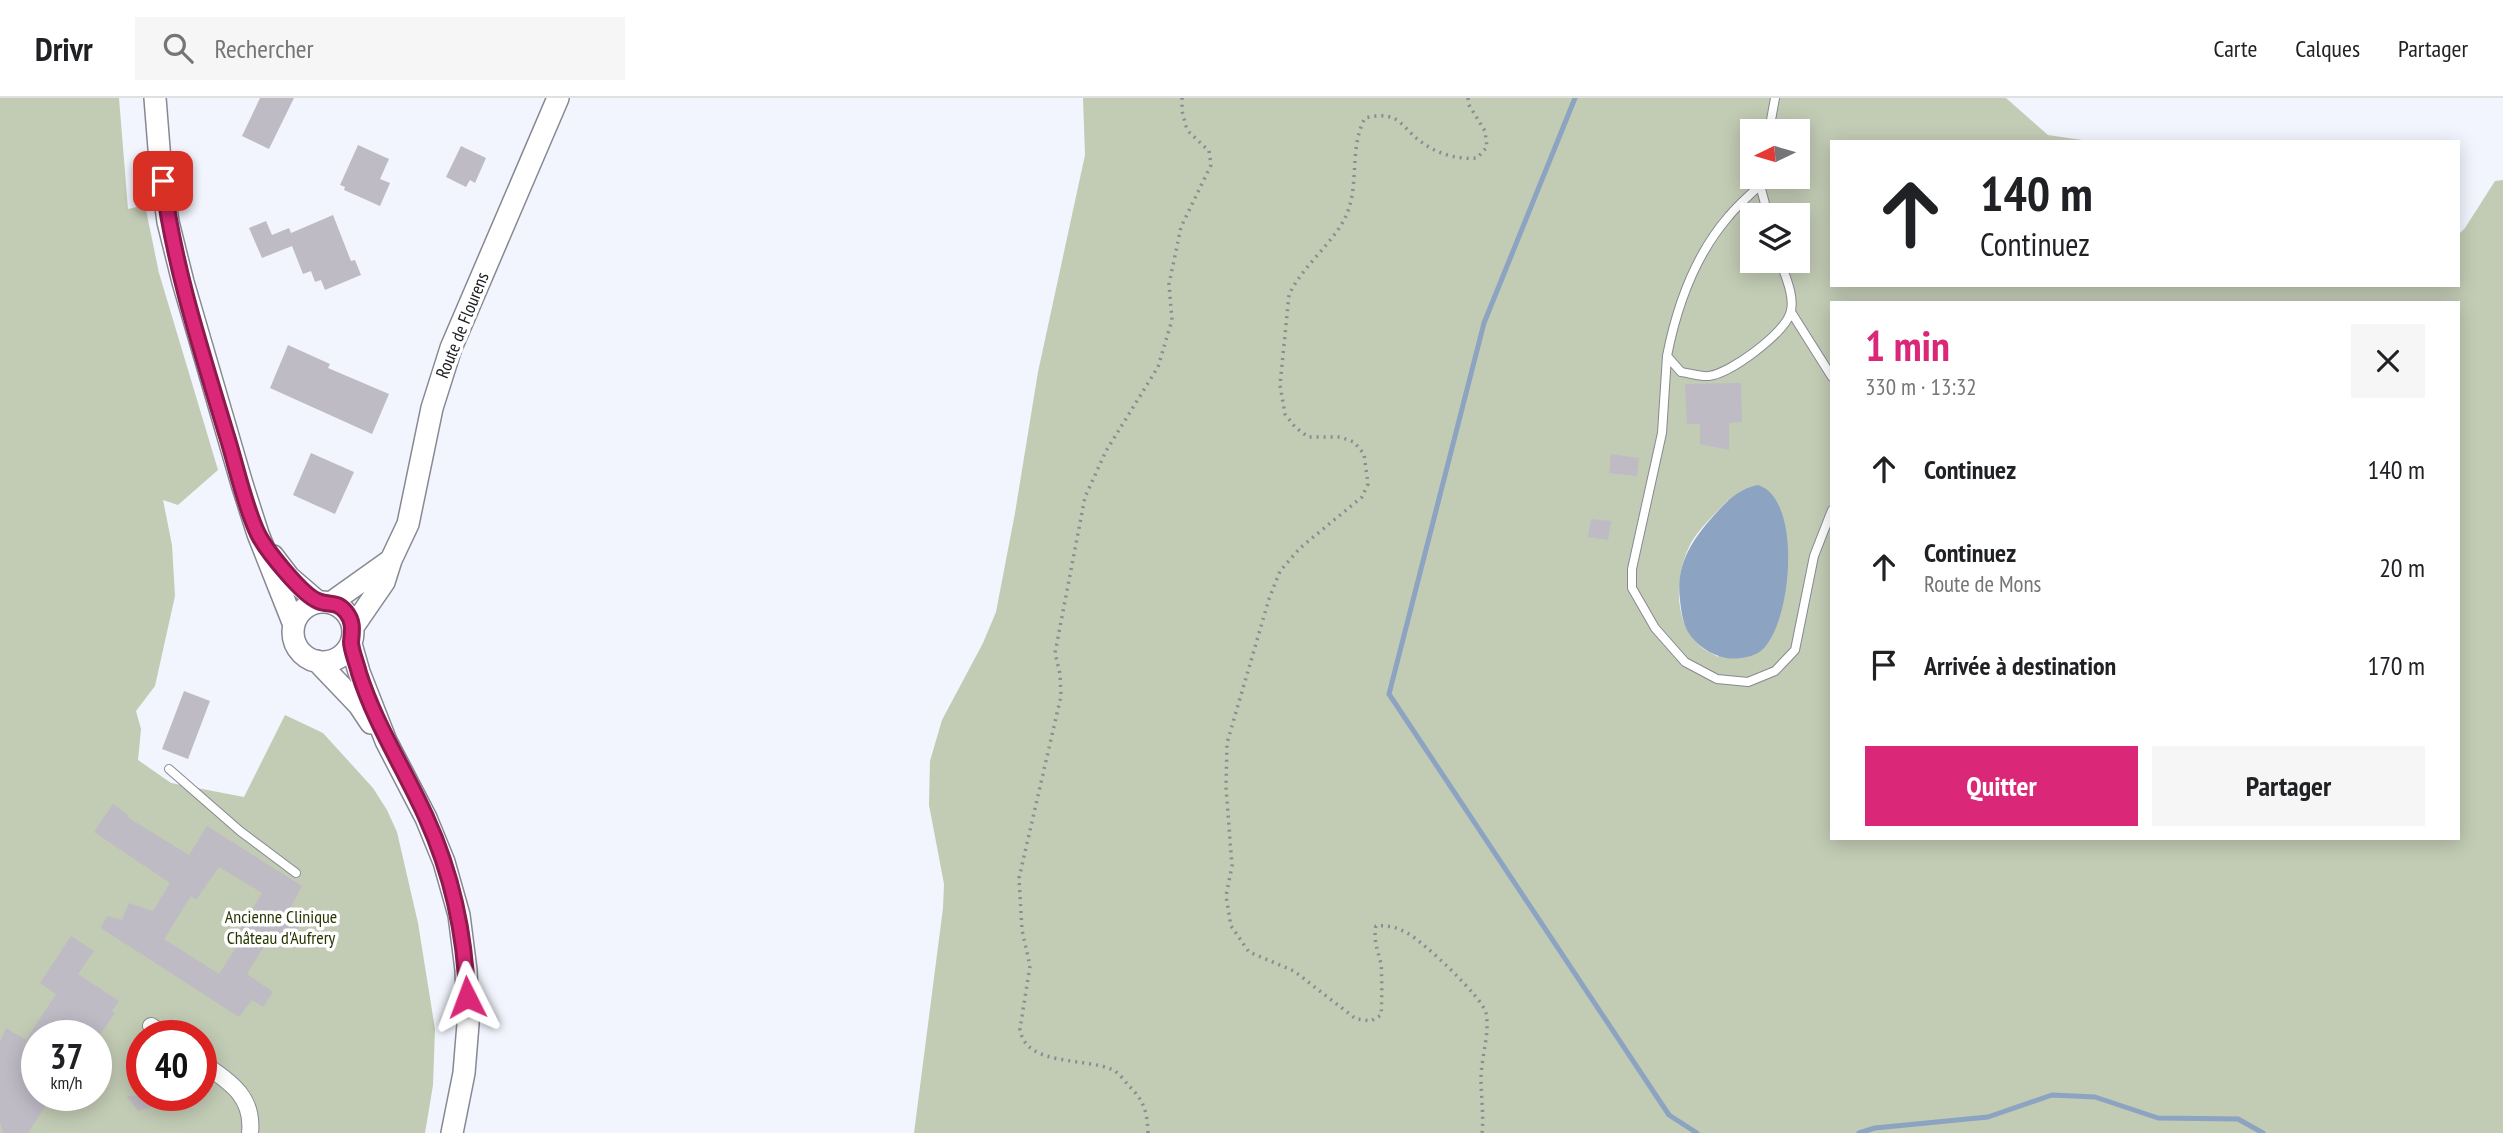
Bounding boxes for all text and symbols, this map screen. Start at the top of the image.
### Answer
search box [135,17,625,80]
text: Drivr [35,27,93,70]
icon: search [159,29,197,67]
text: Rechercher [215,32,314,65]
text: Carte [2214,33,2257,64]
text: Calques [2295,33,2360,64]
text: Partager [2398,33,2468,64]
north arrow [1740,119,1810,189]
map controls [1740,119,1810,273]
pin [133,151,193,211]
text: 140 m [1980,161,2093,225]
icon: arrive [144,162,182,200]
icon: ahead [1865,168,1956,259]
button: layers [1740,203,1810,273]
text: Continuez [1980,223,2090,265]
street label: Route de Flourens [430,269,494,381]
text: 1 min [1865,318,1950,373]
button: close [2351,324,2425,398]
text: 330 m · 13:32 [1865,372,1977,401]
icon: ahead [1865,450,1903,488]
text: Continuez [1924,453,2016,486]
text: 140 m [2367,453,2425,486]
text: Continuez [1924,536,2016,569]
icon: ahead [1865,548,1903,586]
text: 20 m [2379,551,2425,584]
text: Route de Mons [1924,569,2041,598]
icon: arrive [1865,646,1903,684]
text: Arrivée à destination [1924,649,2116,682]
text: 170 m [2367,649,2425,682]
button: Quitter [1865,746,2138,826]
button: Partager [2152,746,2425,826]
park label: Ancienne Clinique Château d'Aufrery [225,905,337,949]
position arrow [430,960,504,1034]
speed limit sign: 40 [126,1020,217,1111]
text: 37 [50,1033,83,1079]
text: km/h [51,1071,82,1094]

